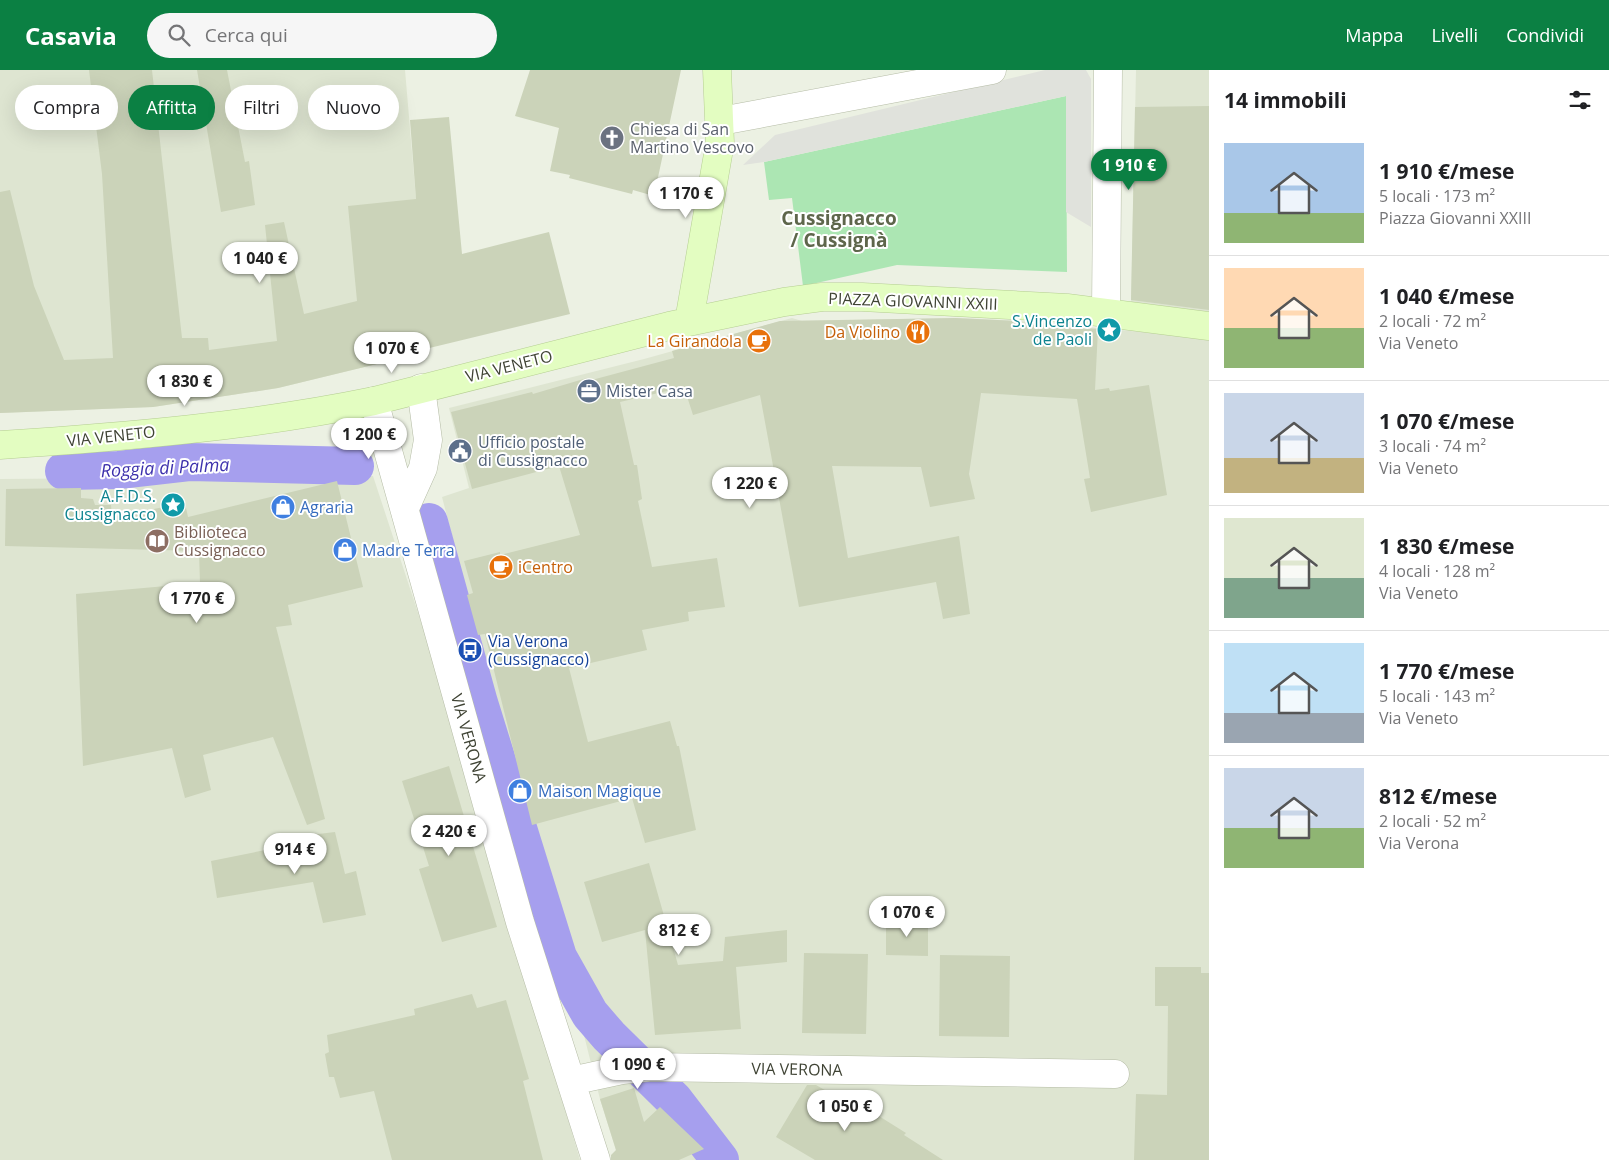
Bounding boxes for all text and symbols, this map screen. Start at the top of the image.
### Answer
search box [147,13,497,58]
text: Casavia [25,19,117,52]
icon: search [165,21,193,49]
text: Cerca qui [205,22,288,48]
text: Mappa [1345,23,1403,47]
text: Livelli [1431,23,1478,47]
text: Condividi [1506,23,1584,47]
chip: Compra [15,85,118,130]
chip: Affitta [128,85,215,130]
chip: Filtri [225,85,298,130]
chip: Nuovo [308,85,399,130]
text: 14 immobili [1224,86,1347,114]
icon: filters [1566,86,1594,114]
place label: Chiesa di San Martino Vescovo [630,118,754,158]
church icon: Chiesa di San Martino Vescovo [599,125,625,151]
pin: 1 910 € [1083,148,1175,191]
text: 1 910 € [1102,154,1156,176]
text: 1 910 €/mese [1379,157,1515,185]
icon: home [1264,163,1324,223]
pin: 1 170 € [640,176,732,219]
text: 1 170 € [659,182,713,204]
text: 5 locali · 173 m² [1379,185,1495,207]
district label: Cussignacco / Cussignà [781,205,897,253]
text: Piazza Giovanni XXIII [1379,207,1532,229]
pin: 1 040 € [214,242,306,284]
text: 1 040 € [233,247,287,269]
text: 1 040 €/mese [1379,282,1515,310]
street label: PIAZZA GIOVANNI XXIII [828,287,998,315]
icon: home [1264,288,1324,348]
place label: S.Vincenzo de Paoli [1012,310,1092,350]
text: 2 locali · 72 m² [1379,310,1486,332]
place icon: S.Vincenzo de Paoli [1096,317,1122,343]
restaurant icon: Da Violino [905,319,931,345]
place label: Da Violino [825,321,900,343]
cafe icon: La Girandola [746,328,772,354]
place label: La Girandola [647,330,742,352]
pin: 1 070 € [346,332,438,374]
text: Via Veneto [1379,332,1458,354]
text: 1 070 € [365,337,419,359]
street label: VIA VENETO [463,345,555,387]
pin: 1 830 € [139,364,231,407]
text: 1 830 € [158,370,212,392]
office icon: Mister Casa [576,378,602,404]
place label: Mister Casa [606,380,693,402]
text: 1 070 €/mese [1379,407,1515,435]
icon: home [1264,413,1324,473]
pin: 1 200 € [323,418,415,460]
street label: VIA VENETO [66,420,156,452]
text: 1 200 € [342,423,396,445]
place label: Ufficio postale di Cussignacco [478,431,588,471]
text: 3 locali · 74 m² [1379,435,1486,457]
public building icon: Ufficio postale di Cussignacco [447,438,473,464]
water label: Roggia di Palma [100,452,230,482]
text: Via Veneto [1379,457,1458,479]
pin: 1 220 € [704,466,796,509]
text: 1 220 € [723,472,777,494]
place label: A.F.D.S. Cussignacco [64,485,156,525]
place icon: A.F.D.S. Cussignacco [160,492,186,518]
shop icon: Agraria [270,494,296,520]
place label: Agraria [300,496,354,518]
place label: Biblioteca Cussignacco [174,521,266,561]
library icon: Biblioteca Cussignacco [144,528,170,554]
text: 1 830 €/mese [1379,532,1515,560]
shop icon: Madre Terra [332,537,358,563]
icon: home [1264,538,1324,598]
place label: Madre Terra [362,539,455,561]
cafe icon: iCentro [488,554,514,580]
place label: iCentro [518,556,573,578]
text: 4 locali · 128 m² [1379,560,1495,582]
pin: 1 770 € [151,582,243,624]
text: Via Veneto [1379,582,1458,604]
text: 1 770 € [170,587,224,609]
place label: Via Verona (Cussignacco) [488,630,589,670]
bus stop icon: Via Verona (Cussignacco) [457,637,483,663]
text: 1 770 €/mese [1379,657,1515,685]
icon: home [1264,663,1324,723]
text: 5 locali · 143 m² [1379,685,1495,707]
street label: VIA VERONA [446,691,492,786]
text: Via Veneto [1379,707,1458,729]
shop icon: Maison Magique [507,778,533,804]
place label: Maison Magique [538,780,661,802]
text: 812 €/mese [1379,782,1497,810]
icon: home [1264,788,1324,848]
text: 2 locali · 52 m² [1379,810,1486,832]
pin: 2 420 € [403,814,495,857]
text: 2 420 € [422,820,476,842]
pin: 914 € [260,832,330,875]
text: Via Verona [1379,832,1459,854]
text: 914 € [275,838,315,860]
pin: 1 070 € [861,896,953,938]
text: 1 070 € [880,901,934,923]
pin: 812 € [644,914,714,956]
text: 812 € [659,919,699,941]
pin: 1 090 € [592,1048,684,1090]
text: 1 090 € [611,1053,665,1075]
street label: VIA VERONA [751,1057,844,1081]
pin: 1 050 € [799,1090,891,1132]
text: 1 050 € [818,1095,872,1117]

